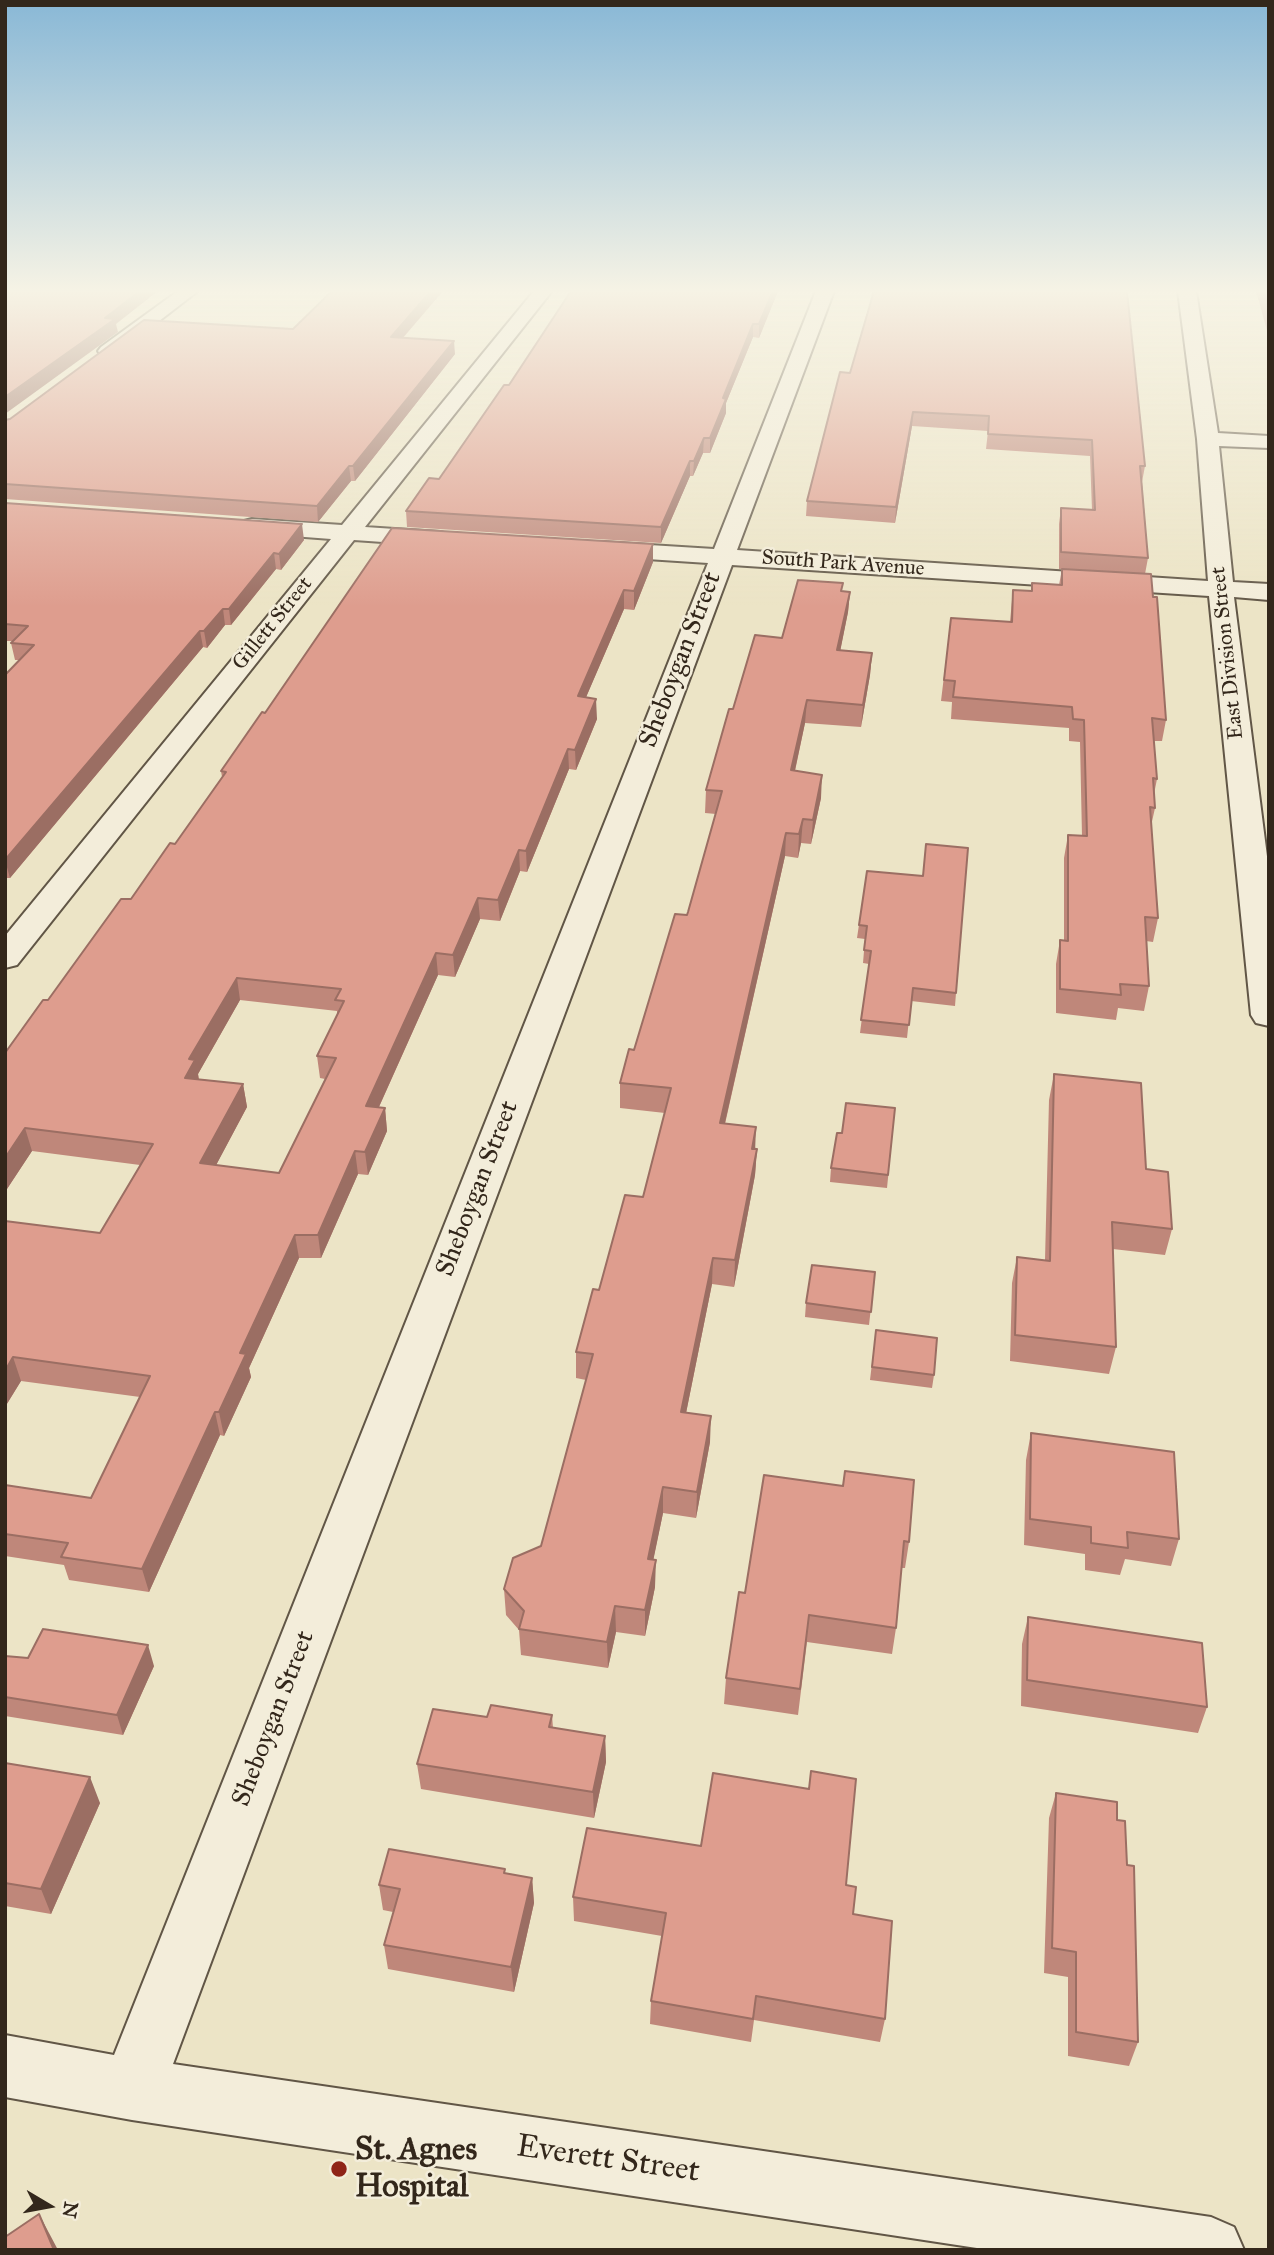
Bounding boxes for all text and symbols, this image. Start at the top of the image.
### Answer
street label: South Park Avenue [761,546,925,582]
street label: East Division Street [1206,565,1250,741]
street label: Sheboygan Street [633,568,729,752]
street label: Gillett Street [228,572,318,676]
street label: Sheboygan Street [430,1097,526,1281]
street label: Sheboygan Street [226,1627,322,1811]
street label: Everett Street [514,2128,702,2192]
place label: St. Agnes Hospital [355,2132,477,2207]
marker: St. Agnes Hospital [329,2159,349,2179]
north arrow [14,2171,84,2241]
text: N [57,2200,83,2220]

